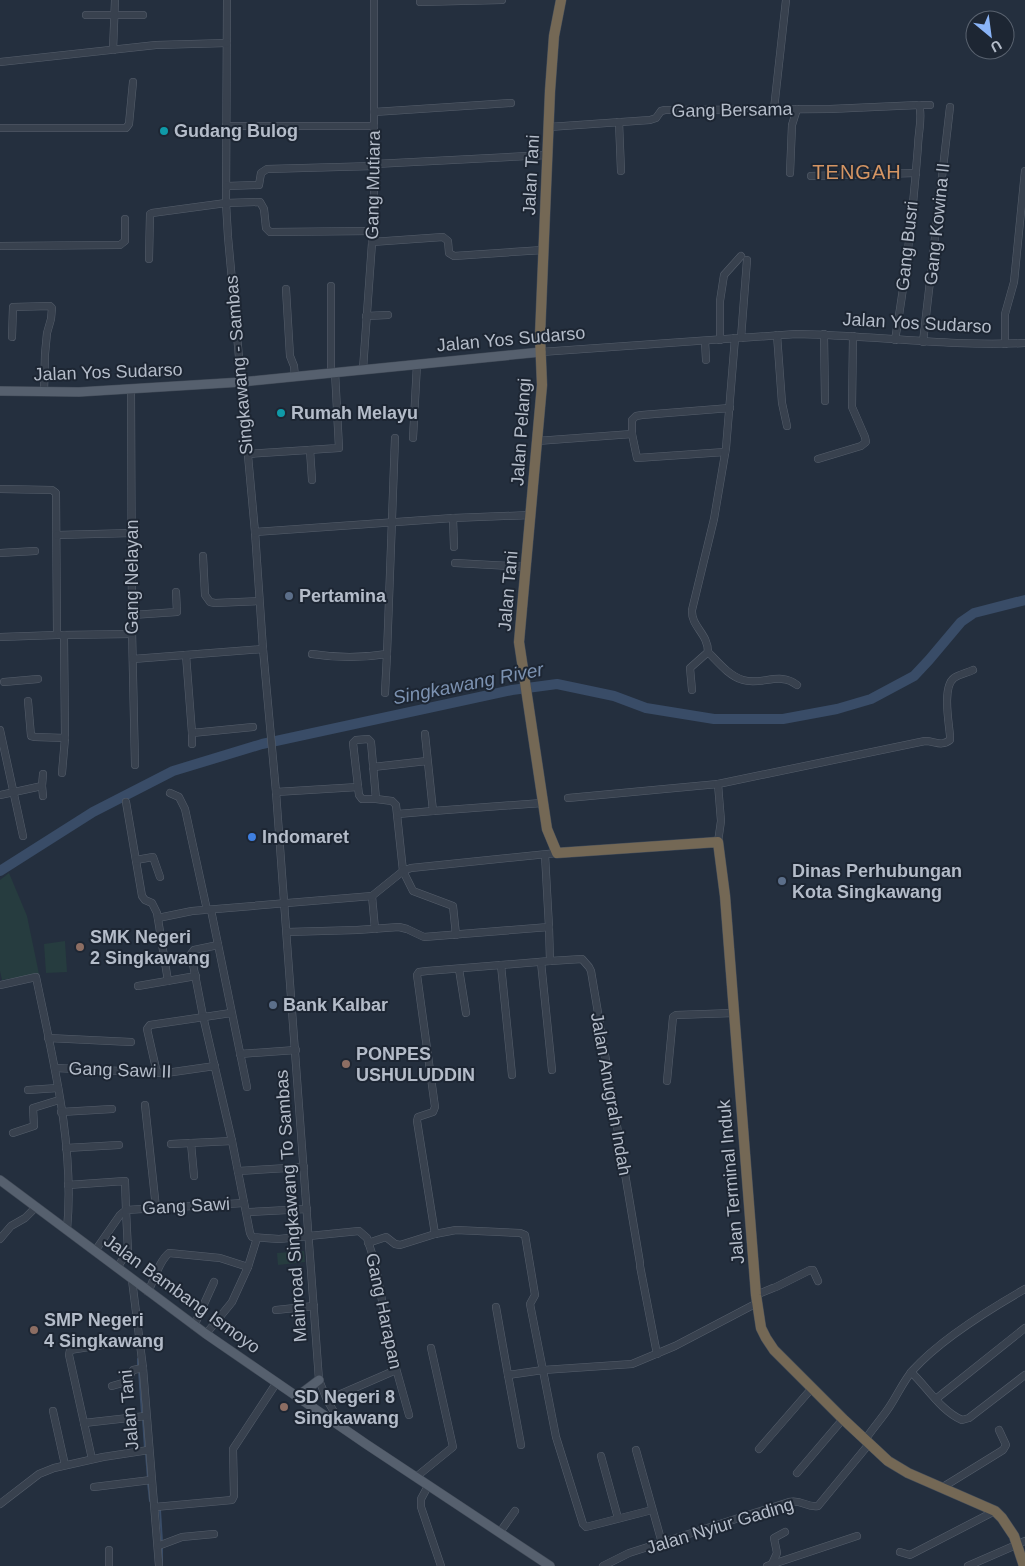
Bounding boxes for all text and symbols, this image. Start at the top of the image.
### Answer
north arrow [965,10,1015,60]
text: U [988,37,1005,56]
street label: Gang Bersama [671,99,794,121]
place label: Gudang Bulog [174,121,298,141]
marker: Gudang Bulog [158,125,170,137]
street label: Gang Mutiara [362,129,384,240]
street label: Jalan Tani [519,134,543,216]
district label: TENGAH [812,161,902,183]
street label: Gang Kowina II [921,162,953,286]
street label: Gang Busri [892,200,922,292]
street label: Singkawang - Sambas [221,274,257,456]
street label: Jalan Yos Sudarso [842,309,992,337]
street label: Jalan Yos Sudarso [436,323,586,355]
street label: Jalan Yos Sudarso [33,359,183,385]
street label: Jalan Pelangi [507,377,535,487]
place label: Rumah Melayu [291,403,418,423]
marker: Rumah Melayu [275,407,287,419]
street label: Gang Nelayan [122,519,142,635]
street label: Jalan Tani [495,550,521,632]
place label: Pertamina [299,586,387,606]
marker: Pertamina [283,590,295,602]
water label: Singkawang River [391,658,546,708]
place label: Indomaret [262,827,349,847]
marker: Indomaret [246,831,258,843]
place label: Dinas Perhubungan Kota Singkawang [792,861,962,902]
marker: Dinas Perhubungan Kota Singkawang [776,875,788,887]
place label: SMK Negeri 2 Singkawang [90,927,210,968]
marker: SMK Negeri 2 Singkawang [74,941,86,953]
place label: Bank Kalbar [283,995,388,1015]
marker: Bank Kalbar [267,999,279,1011]
street label: Jalan Anugrah Indah [587,1011,635,1177]
place label: PONPES USHULUDDIN [356,1044,475,1085]
street label: Gang Sawi II [68,1058,172,1082]
marker: PONPES USHULUDDIN [340,1058,352,1070]
street label: Mainroad Singkawang To Sambas [272,1069,310,1343]
street label: Jalan Terminal Induk [714,1098,748,1265]
street label: Gang Sawi [142,1194,230,1218]
street label: Jalan Bambang Ismoyo [100,1231,264,1357]
street label: Gang Harapan [362,1251,406,1371]
place label: SMP Negeri 4 Singkawang [44,1310,164,1351]
marker: SMP Negeri 4 Singkawang [28,1324,40,1336]
street label: Jalan Tani [116,1369,142,1451]
place label: SD Negeri 8 Singkawang [294,1387,399,1428]
marker: SD Negeri 8 Singkawang [278,1401,290,1413]
street label: Jalan Nyiur Gading [644,1494,796,1558]

